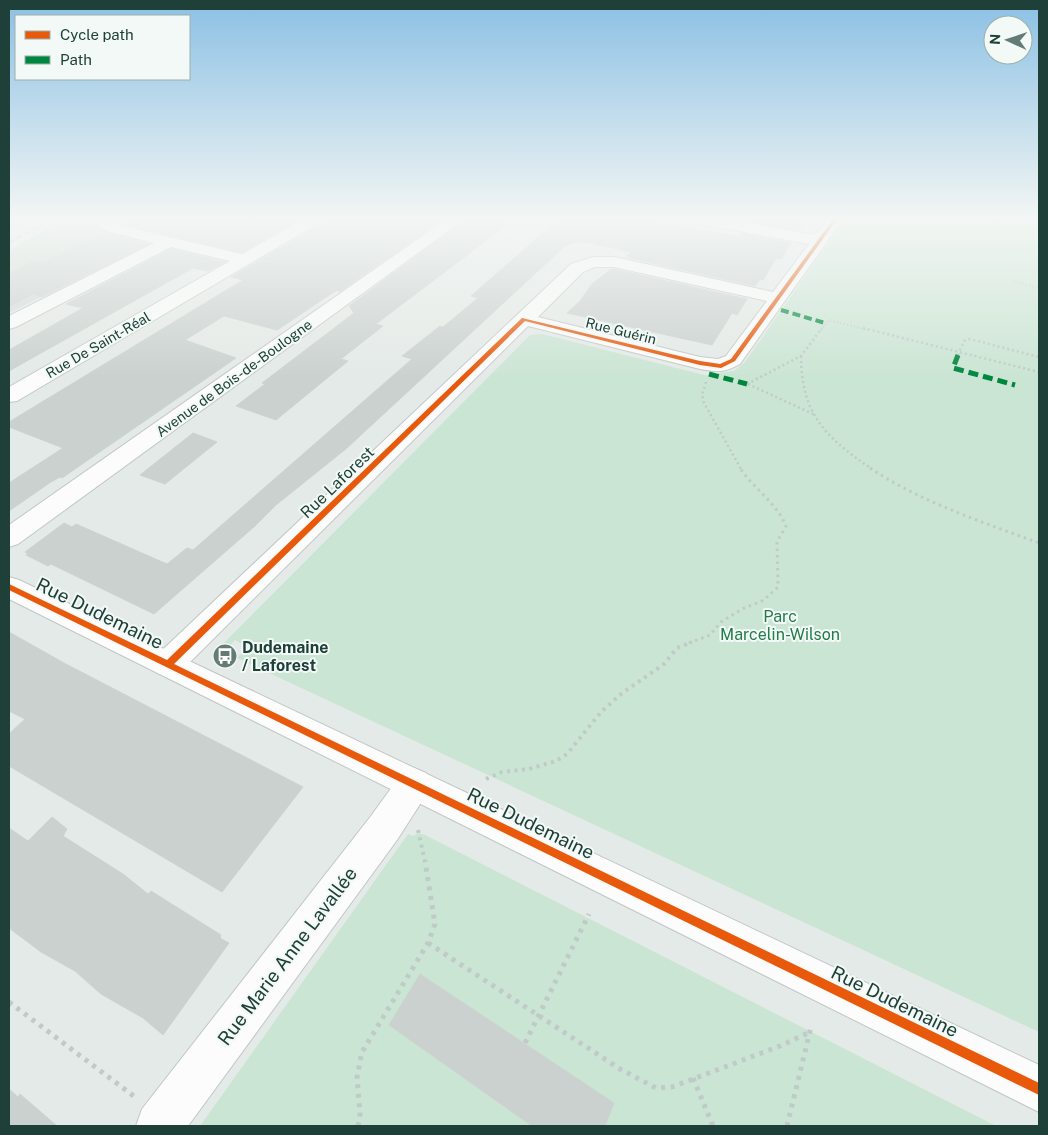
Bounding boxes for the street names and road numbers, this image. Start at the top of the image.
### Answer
street label: Rue De Saint-Réal [43,309,153,381]
street label: Rue Guérin [584,315,658,347]
street label: Avenue de Bois-de-Boulogne [153,316,315,440]
street label: Rue Laforest [297,443,378,522]
street label: Rue Dudemaine [33,573,167,653]
street label: Rue Dudemaine [464,783,598,863]
street label: Rue Marie Anne Lavallée [213,863,361,1049]
street label: Rue Dudemaine [828,961,962,1041]

